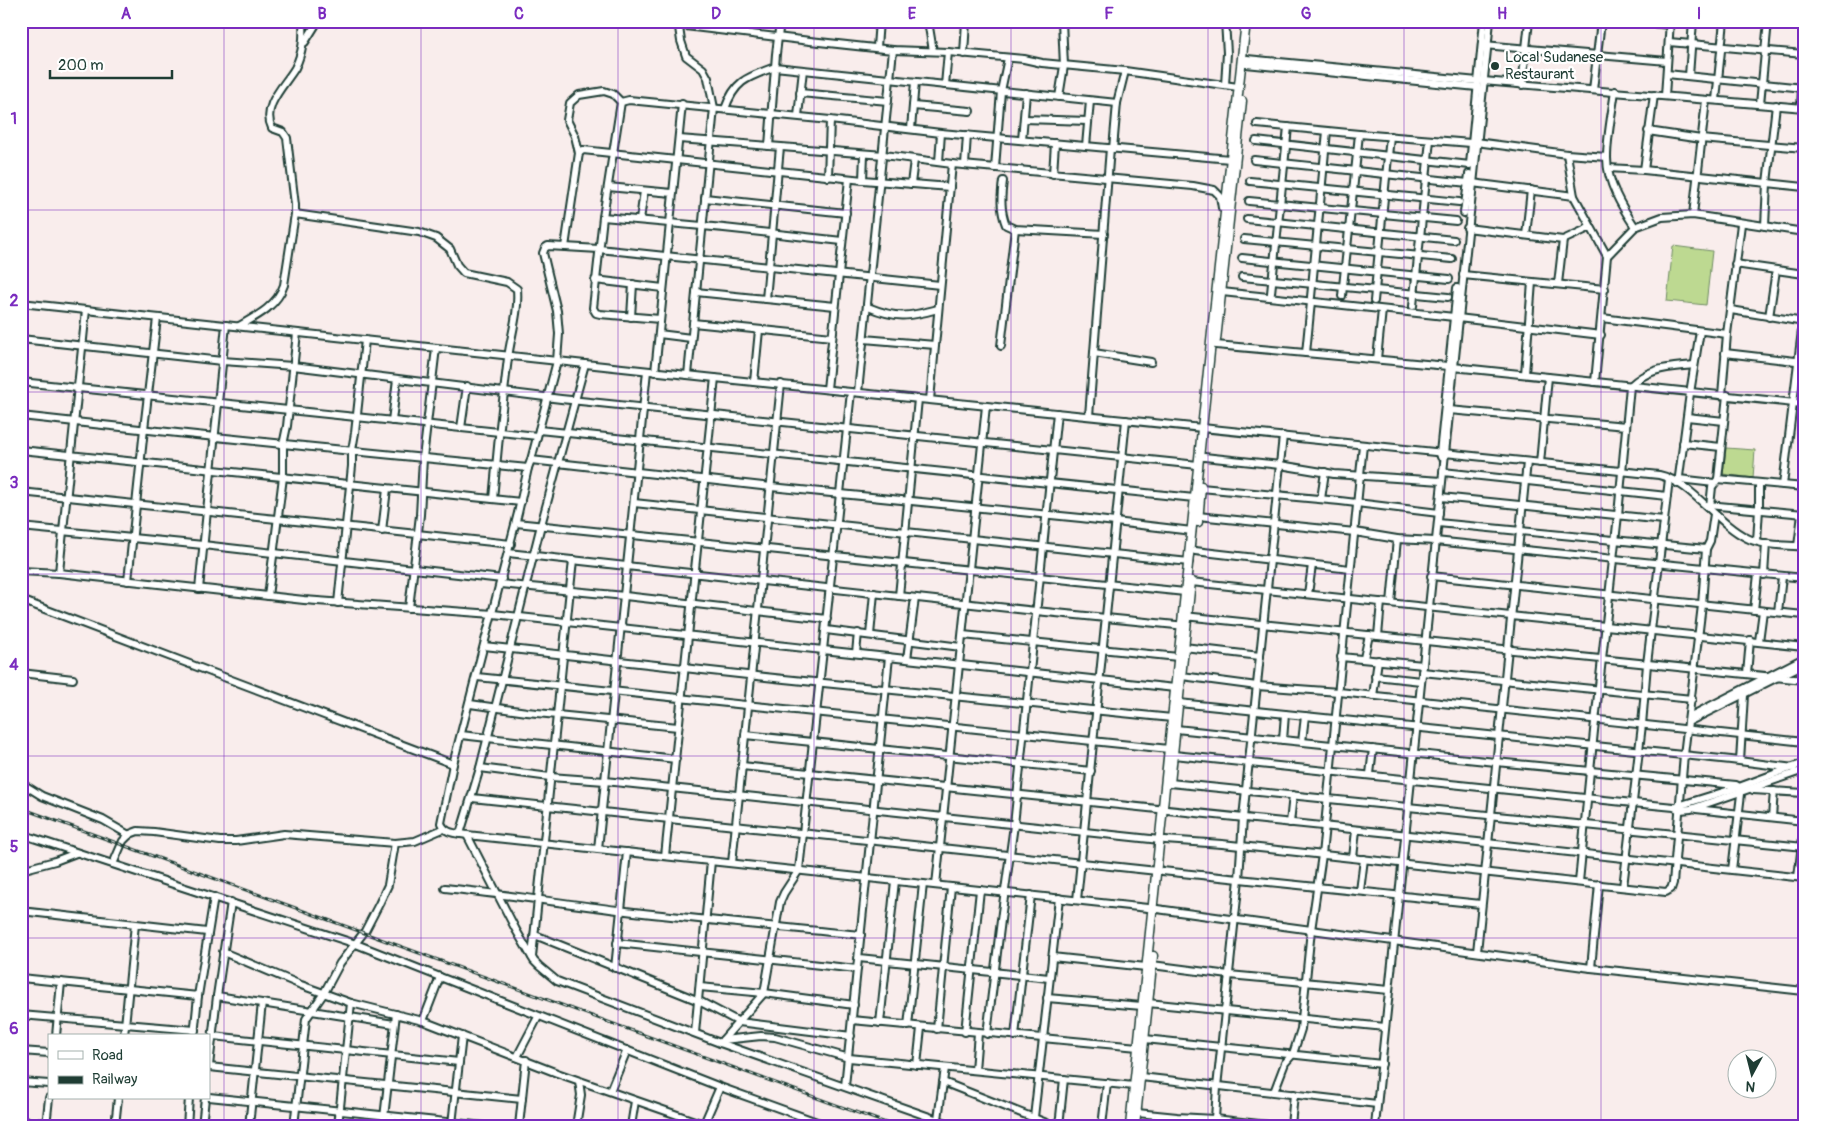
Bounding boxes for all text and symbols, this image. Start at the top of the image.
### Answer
text: A [121,4,132,24]
text: B [317,4,327,24]
text: C [514,4,524,24]
text: D [711,4,721,24]
text: E [908,4,917,24]
text: F [1104,4,1114,24]
text: G [1301,4,1312,24]
text: H [1497,4,1507,24]
text: I [1697,4,1701,24]
scale bar [50,48,172,80]
place label: Local Sudanese Restaurant [1505,48,1604,84]
text: 200 m [58,56,103,75]
marker: Local Sudanese Restaurant [1489,60,1501,72]
text: 1 [11,109,17,129]
text: 2 [10,291,19,311]
text: 3 [10,473,19,493]
text: 4 [9,655,19,675]
text: 5 [10,837,19,857]
text: 6 [9,1019,19,1039]
legend [48,1034,210,1100]
text: Road [92,1046,123,1065]
north arrow [1728,1050,1778,1100]
text: Railway [92,1070,138,1089]
text: N [1745,1077,1756,1095]

